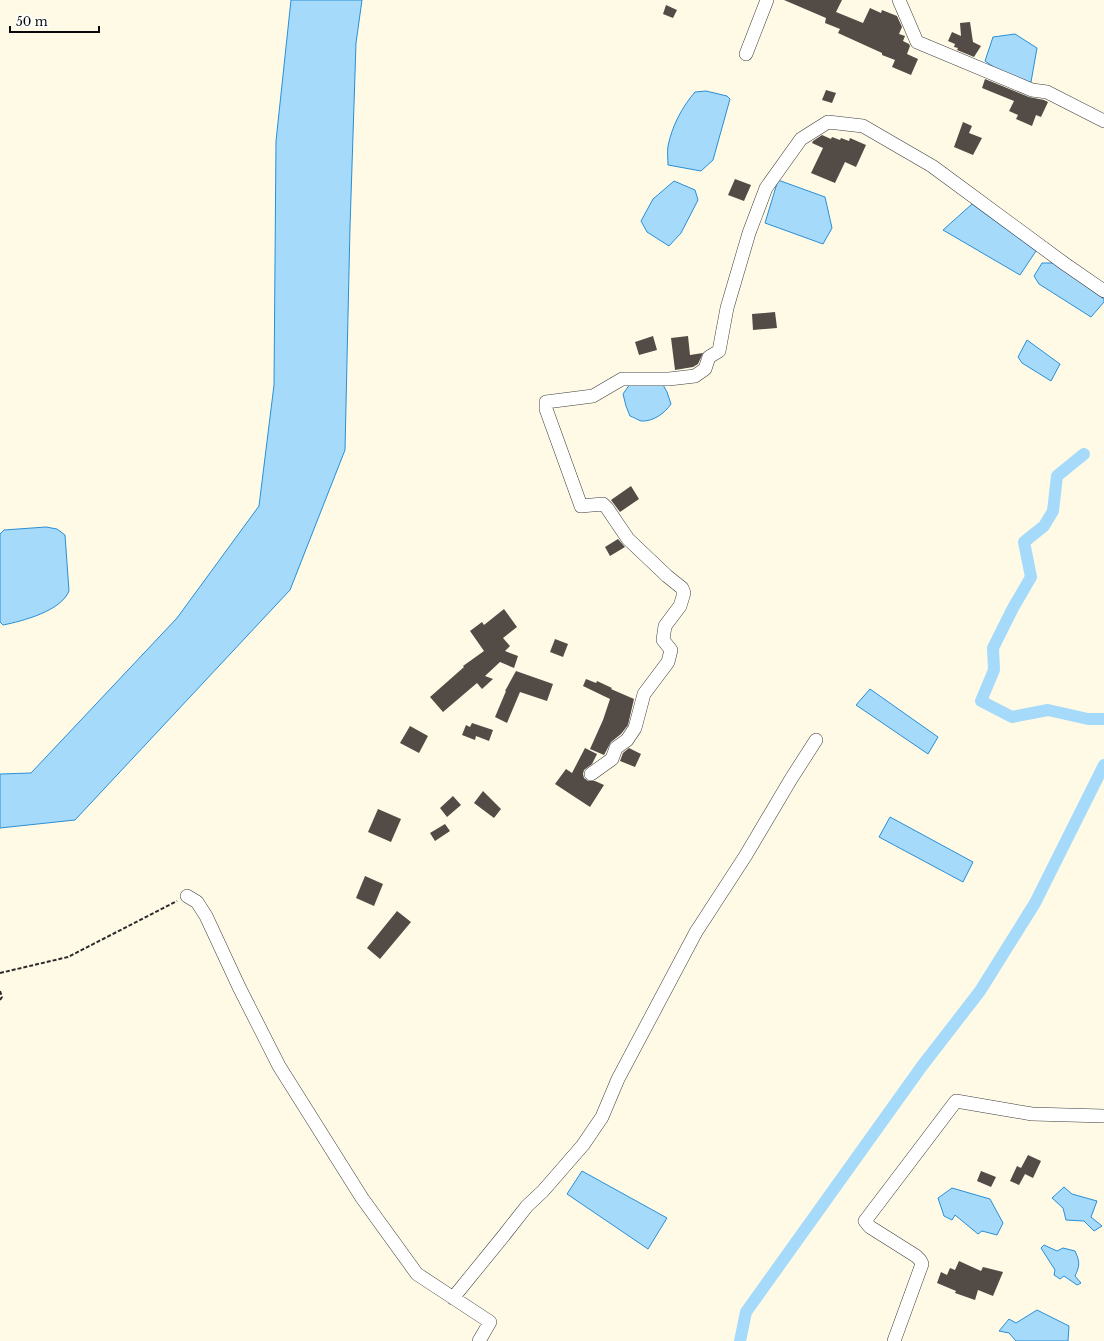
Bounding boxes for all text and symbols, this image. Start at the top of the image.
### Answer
scale bar [10,8,99,34]
text: 50 m [16,14,48,29]

